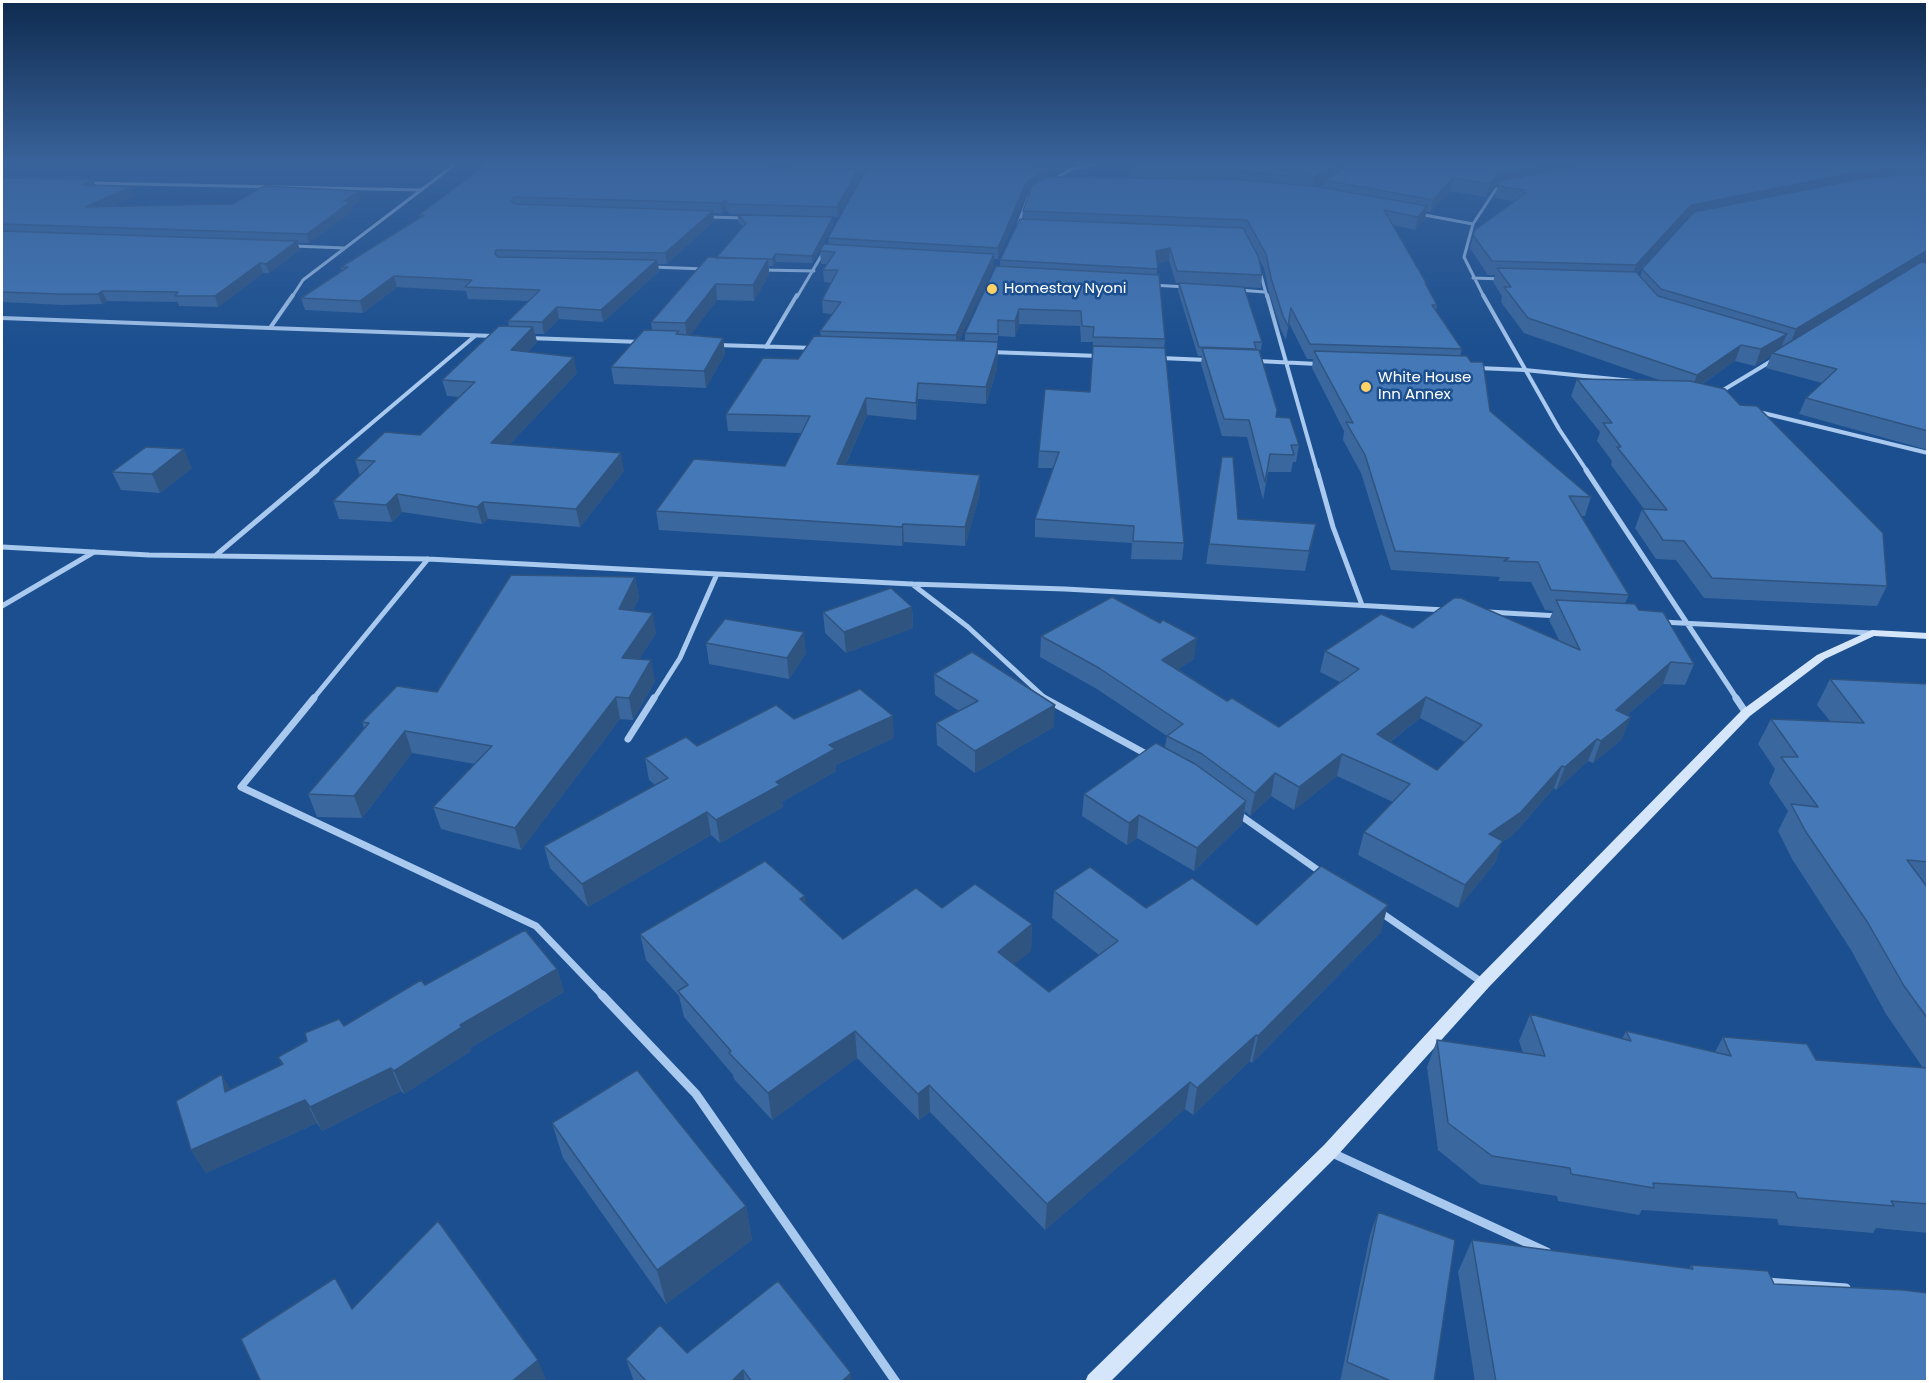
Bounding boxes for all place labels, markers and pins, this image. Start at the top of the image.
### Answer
place label: Homestay Nyoni [1004,280,1126,298]
marker: Homestay Nyoni [985,282,999,296]
place label: White House Inn Annex [1378,369,1471,404]
marker: White House Inn Annex [1359,380,1373,394]

